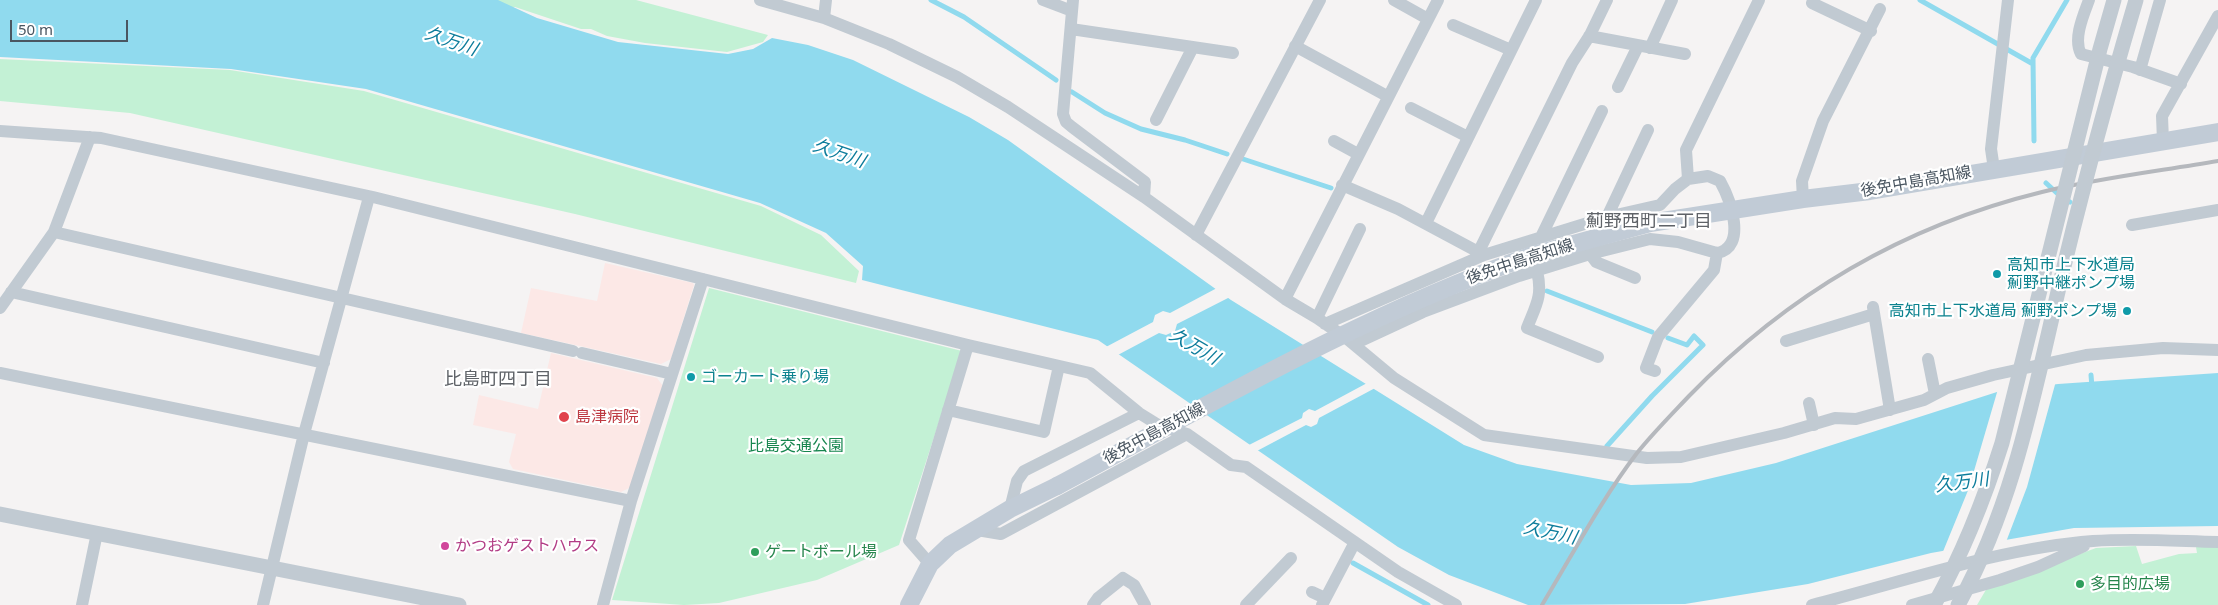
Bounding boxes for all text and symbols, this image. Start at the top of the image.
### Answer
scale bar [12,10,130,42]
text: 50 m [18,19,53,39]
water label: 久万川 [422,23,480,61]
water label: 久万川 [810,135,868,173]
street label: 後免中島高知線 [1859,163,1973,201]
district label: 薊野西町二丁目 [1586,211,1712,233]
street label: 後免中島高知線 [1464,236,1576,288]
place label: 高知市上下水道局 薊野中継ポンプ場 [2007,255,2135,293]
marker: 高知市上下水道局 薊野中継ポンプ場 [1991,268,2003,280]
place label: 高知市上下水道局 薊野ポンプ場 [1889,301,2117,321]
marker: 高知市上下水道局 薊野ポンプ場 [2121,305,2133,317]
water label: 久万川 [1165,324,1223,370]
place label: ゴーカート乗り場 [701,367,829,387]
district label: 比島町四丁目 [444,369,552,391]
marker: ゴーカート乗り場 [685,371,697,383]
street label: 後免中島高知線 [1100,399,1208,469]
place label: 島津病院 [575,407,639,427]
marker: 島津病院 [557,410,571,424]
park label: 比島交通公園 [748,436,844,456]
water label: 久万川 [1934,469,1990,497]
water label: 久万川 [1521,517,1579,549]
place label: かつおゲストハウス [455,536,599,556]
marker: かつおゲストハウス [439,540,451,552]
place label: ゲートボール場 [765,542,877,562]
marker: ゲートボール場 [749,546,761,558]
place label: 多目的広場 [2090,574,2170,594]
marker: 多目的広場 [2074,578,2086,590]

